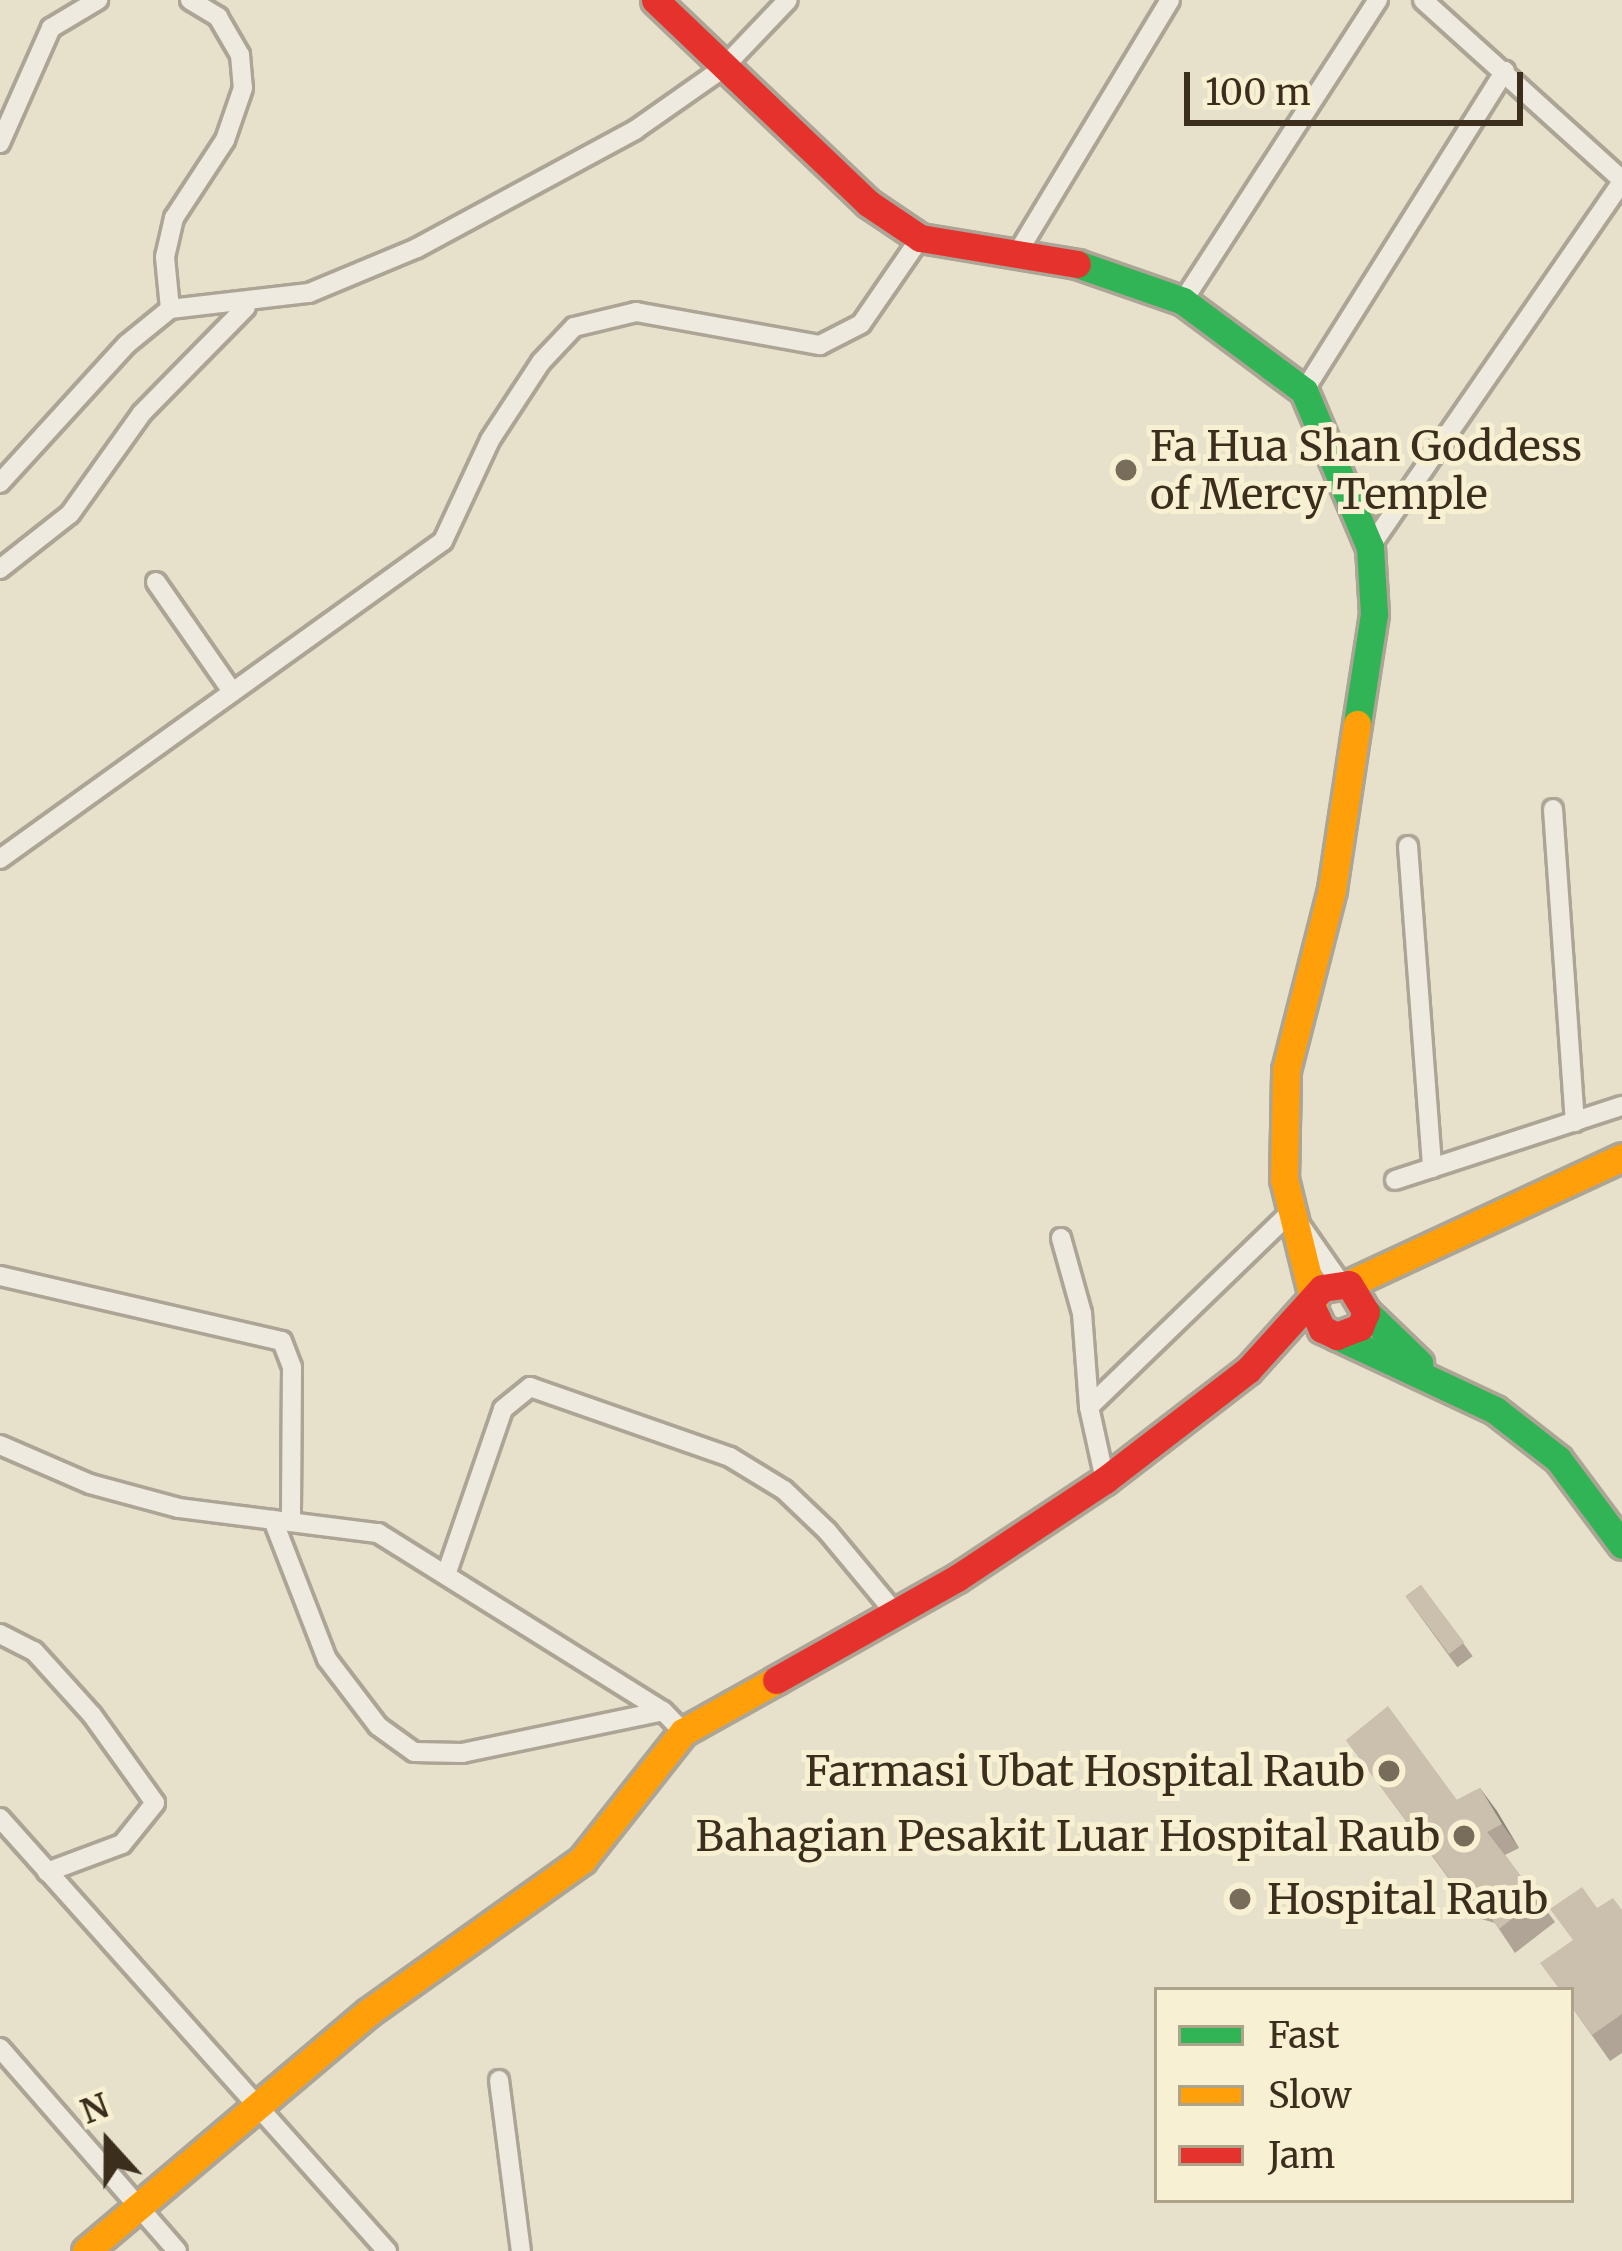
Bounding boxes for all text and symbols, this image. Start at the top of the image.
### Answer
scale bar [1190,48,1529,122]
text: 100 m [1205,70,1311,115]
place label: Fa Hua Shan Goddess of Mercy Temple [1150,421,1582,520]
marker: Fa Hua Shan Goddess of Mercy Temple [1113,457,1139,483]
place label: Farmasi Ubat Hospital Raub [805,1746,1365,1796]
marker: Farmasi Ubat Hospital Raub [1376,1758,1402,1784]
place label: Bahagian Pesakit Luar Hospital Raub [696,1811,1440,1861]
marker: Bahagian Pesakit Luar Hospital Raub [1451,1823,1477,1849]
place label: Hospital Raub [1267,1874,1548,1924]
marker: Hospital Raub [1224,1883,1256,1915]
legend [1154,1987,1574,2203]
text: Fast [1268,2013,1340,2058]
text: Slow [1268,2073,1352,2118]
north arrow [48,2083,168,2203]
text: N [75,2085,114,2133]
text: Jam [1268,2133,1335,2178]

